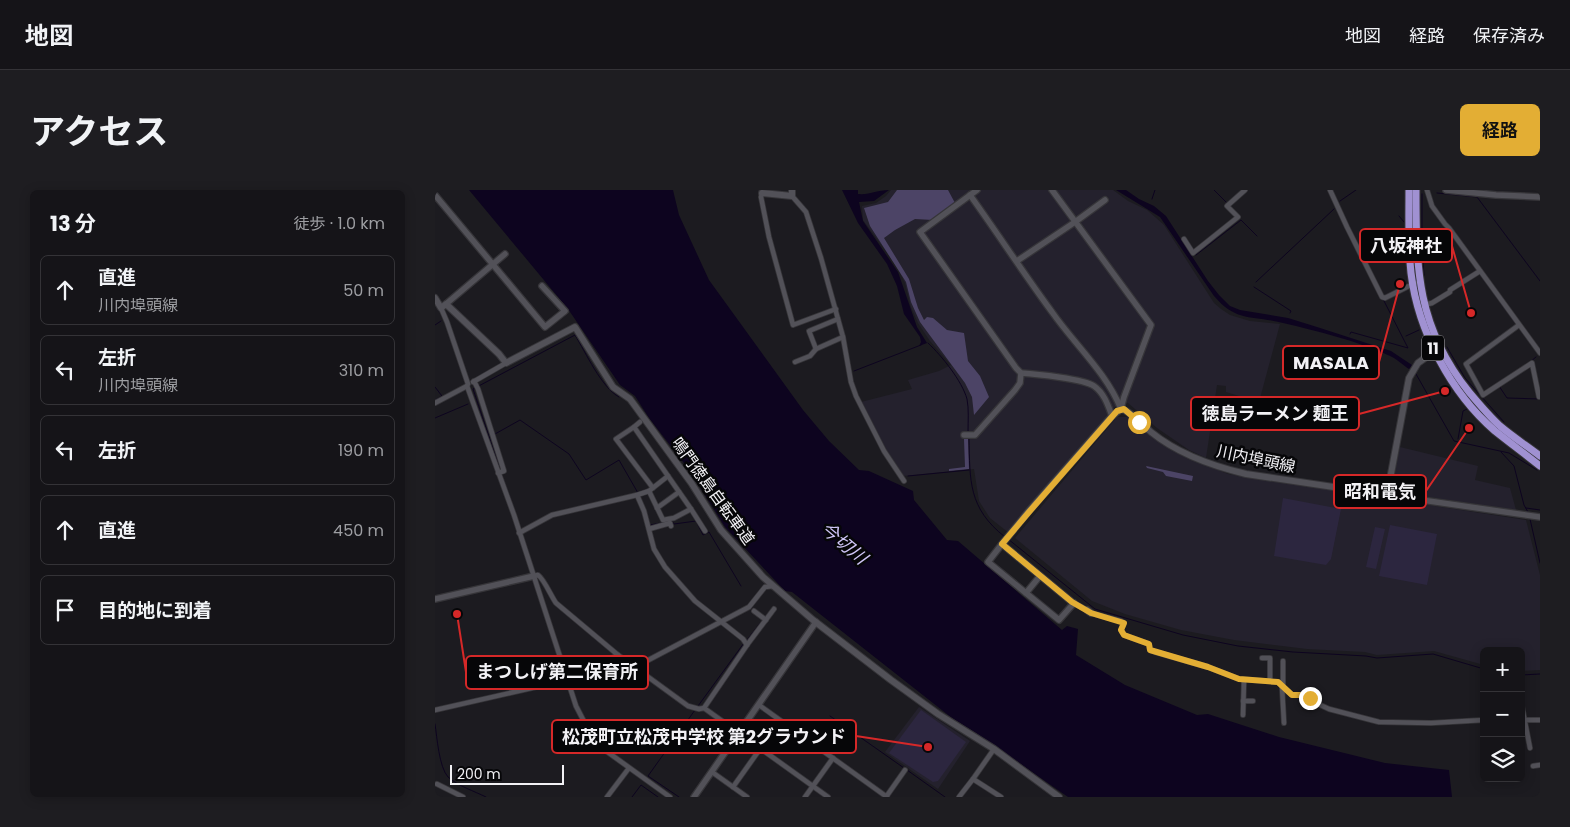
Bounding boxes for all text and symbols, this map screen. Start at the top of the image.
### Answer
text: 地図 [25,19,73,52]
text: 地図 [1345,23,1381,48]
text: 経路 [1409,23,1445,48]
text: 保存済み [1473,23,1545,48]
button: 経路 [1460,104,1540,156]
text: アクセス [30,107,168,156]
text: 13 分 [50,209,96,238]
text: 徒歩 · 1.0 km [294,212,385,235]
callout: 八坂神社 [1360,229,1452,262]
text: 八坂神社 [1370,233,1442,258]
text: 直進 [98,264,136,291]
icon: ahead [51,276,79,304]
text: 50 m [343,279,384,302]
text: 川内埠頭線 [98,294,178,317]
road number: 11 [1422,336,1444,360]
text: 左折 [98,344,136,371]
callout: MASALA [1283,346,1379,379]
text: MASALA [1293,350,1369,375]
icon: left [51,356,79,384]
text: 310 m [339,359,384,382]
text: 川内埠頭線 [98,374,178,397]
callout: 徳島ラーメン 麺王 [1191,397,1359,430]
text: 徳島ラーメン 麺王 [1201,401,1349,426]
route start [1128,411,1151,434]
street label: 鳴門徳島自転車道 [666,432,760,550]
icon: left [51,436,79,464]
text: 左折 [98,437,136,464]
text: 190 m [338,439,384,462]
street label: 川内埠頭線 [1214,439,1298,479]
callout: 昭和電気 [1334,475,1426,508]
text: 昭和電気 [1344,479,1416,504]
icon: ahead [51,516,79,544]
water label: 今切川 [815,516,874,571]
text: 直進 [98,517,136,544]
text: 450 m [333,519,384,542]
icon: arrive [51,596,79,624]
text: 目的地に到着 [98,597,212,624]
map controls [1480,647,1525,782]
button: + [1480,647,1525,692]
callout: まつしげ第二保育所 [466,656,648,689]
text: まつしげ第二保育所 [476,659,638,684]
route end [1299,687,1322,710]
button: − [1480,692,1525,737]
callout: 松茂町立松茂中学校 第2グラウンド [552,720,856,753]
text: 松茂町立松茂中学校 第2グラウンド [562,724,846,749]
button: layers [1480,737,1525,782]
scale bar [450,762,564,785]
text: 200 m [457,764,501,784]

